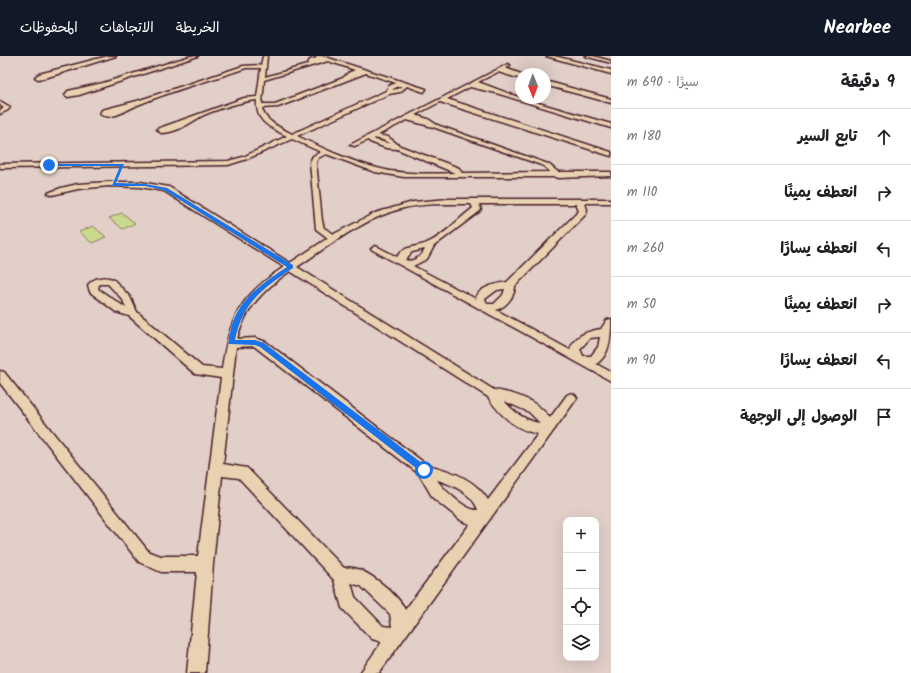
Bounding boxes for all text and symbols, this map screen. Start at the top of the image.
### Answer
text: Nearbee [824,13,891,43]
text: المحفوظات [20,17,78,39]
text: الاتجاهات [100,17,154,39]
text: الخريطة [176,17,219,39]
north arrow [515,68,551,104]
text: 9 دقيقة [841,69,895,96]
text: سيرًا · 690 m [627,72,699,93]
text: تابع السير [798,125,857,149]
text: 180 m [627,126,661,147]
icon: ahead [873,126,895,148]
route end [40,156,58,174]
text: انعطف يمينًا [784,181,857,205]
text: 110 m [627,182,657,203]
icon: right [873,182,895,204]
text: انعطف يسارًا [780,237,857,261]
text: 260 m [627,238,664,259]
icon: left [873,238,895,260]
text: انعطف يمينًا [784,293,857,317]
text: 50 m [627,294,656,315]
icon: right [873,294,895,316]
text: انعطف يسارًا [780,349,857,373]
text: 90 m [627,350,655,371]
icon: left [873,350,895,372]
text: الوصول إلى الوجهة [740,405,857,429]
icon: arrive [873,406,895,428]
route start [415,461,433,479]
map controls [563,517,599,661]
button: + [563,517,599,553]
button: − [563,553,599,589]
button: locate [563,589,599,625]
button: layers [563,625,599,661]

